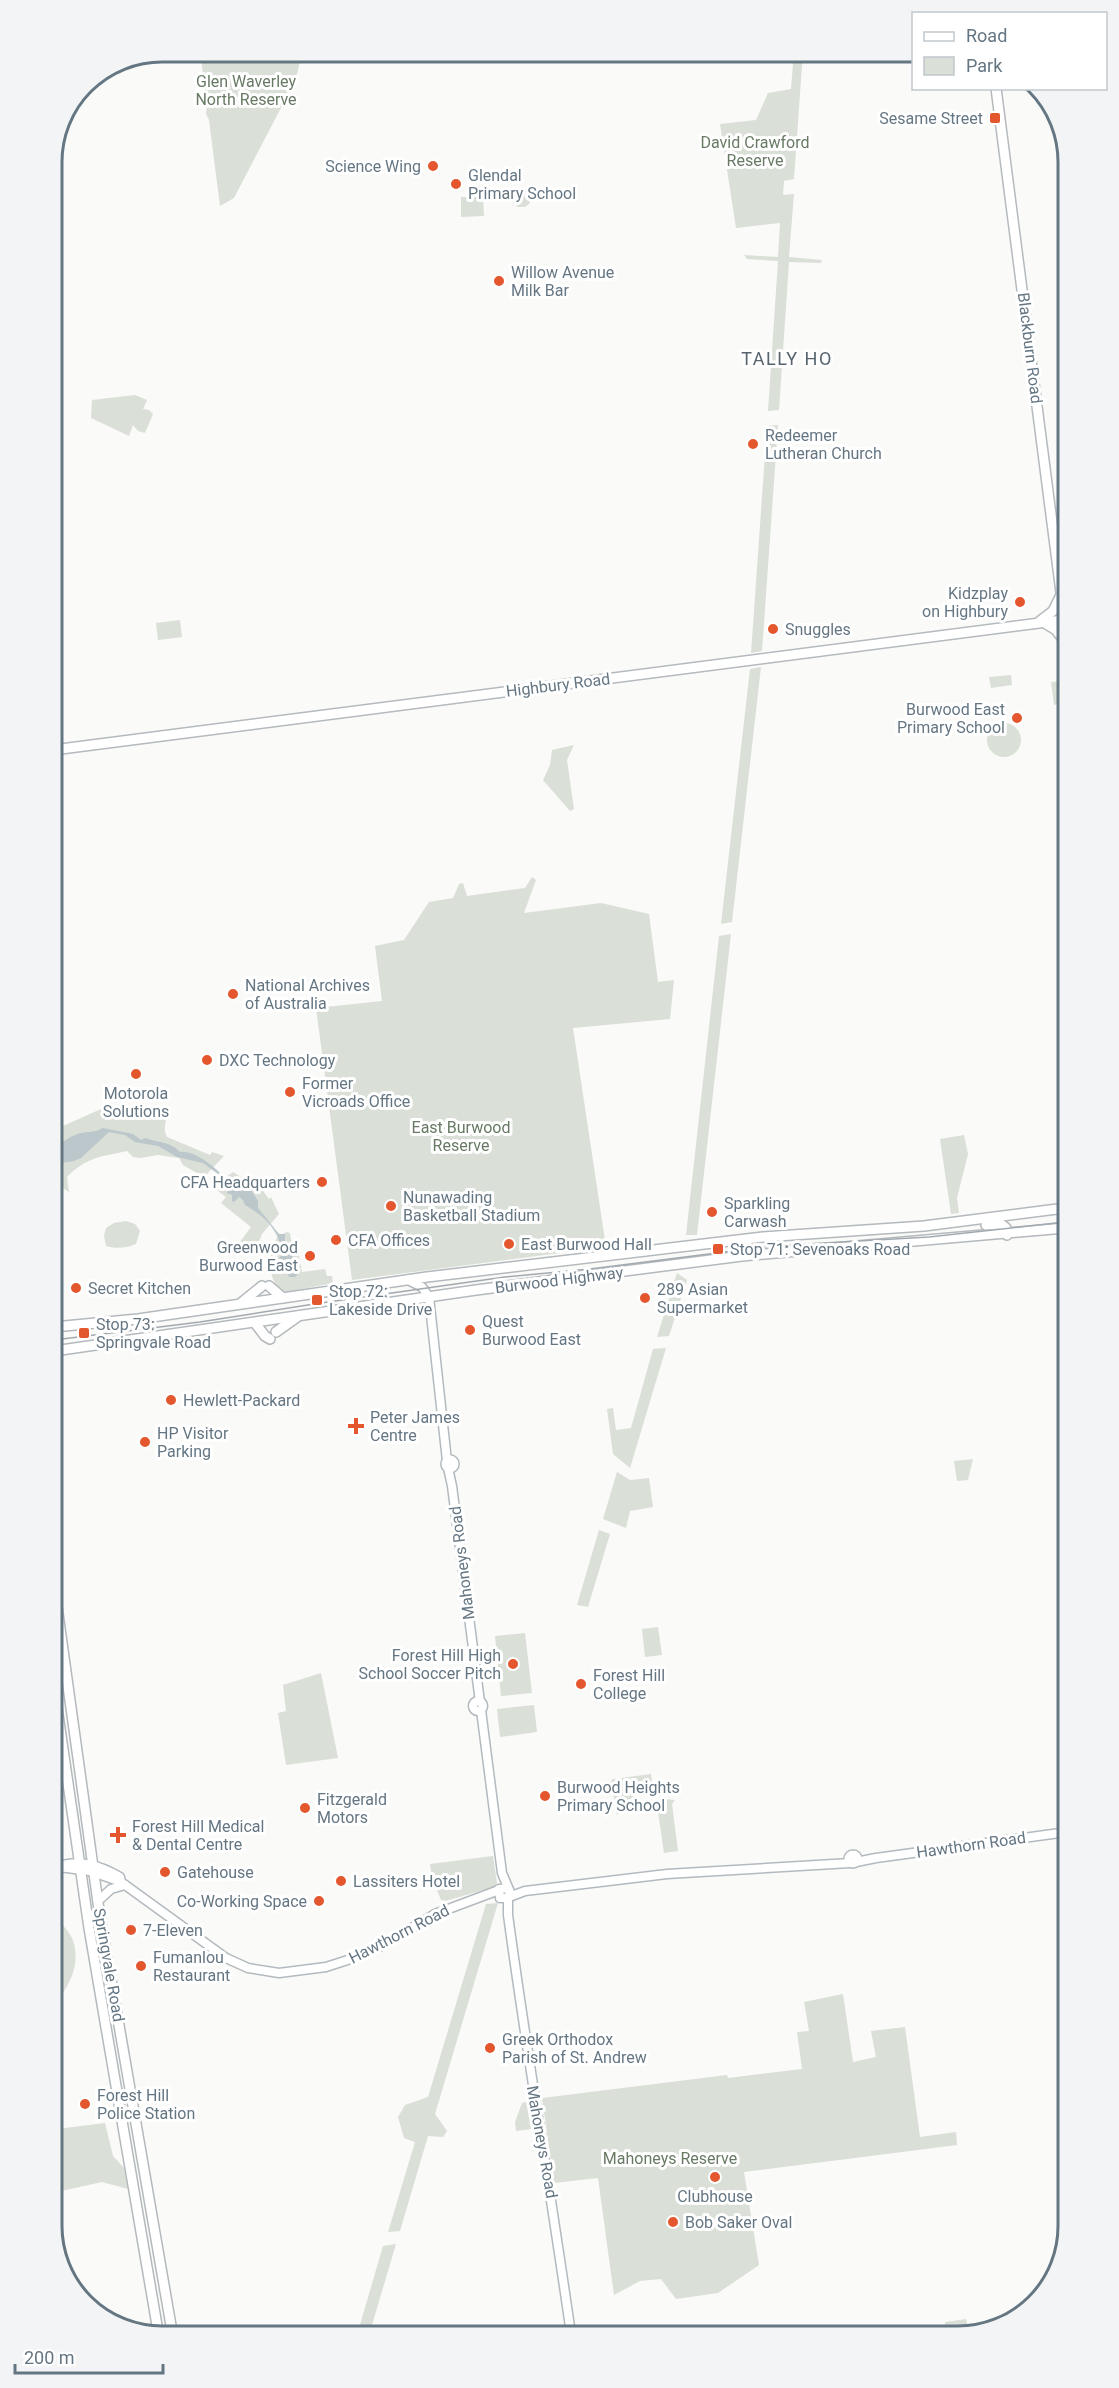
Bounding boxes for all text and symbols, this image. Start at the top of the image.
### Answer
legend [912,12,1107,90]
text: Road [966,25,1007,46]
text: Park [966,55,1003,76]
park label: Glen Waverley North Reserve [195,72,297,109]
place label: Sesame Street [879,109,983,128]
marker: Sesame Street [988,111,1002,125]
park label: David Crawford Reserve [701,133,809,170]
place label: Science Wing [325,157,421,176]
marker: Science Wing [426,159,440,173]
place label: Glendal Primary School [468,166,576,203]
marker: Glendal Primary School [449,177,463,191]
place label: Willow Avenue Milk Bar [511,263,614,300]
marker: Willow Avenue Milk Bar [492,274,506,288]
street label: Blackburn Road [1014,291,1046,405]
district label: TALLY HO [741,348,833,369]
place label: Redeemer Lutheran Church [765,426,882,463]
marker: Redeemer Lutheran Church [746,437,760,451]
place label: Kidzplay on Highbury [922,584,1008,621]
marker: Kidzplay on Highbury [1013,595,1027,609]
place label: Snuggles [785,620,851,639]
marker: Snuggles [766,622,780,636]
street label: Highbury Road [505,669,611,701]
place label: Burwood East Primary School [897,700,1005,737]
marker: Burwood East Primary School [1010,711,1024,725]
place label: National Archives of Australia [245,976,370,1013]
marker: National Archives of Australia [226,987,240,1001]
place label: DXC Technology [219,1051,336,1070]
marker: DXC Technology [200,1053,214,1067]
marker: Motorola Solutions [129,1067,143,1081]
place label: Former Vicroads Office [302,1074,410,1111]
place label: Motorola Solutions [103,1084,169,1121]
marker: Former Vicroads Office [283,1085,297,1099]
park label: East Burwood Reserve [412,1118,510,1155]
place label: CFA Headquarters [180,1173,310,1192]
marker: CFA Headquarters [315,1175,329,1189]
place label: Nunawading Basketball Stadium [403,1188,540,1225]
place label: Sparkling Carwash [724,1194,790,1231]
marker: Nunawading Basketball Stadium [384,1199,398,1213]
marker: Sparkling Carwash [705,1205,719,1219]
place label: CFA Offices [348,1231,430,1250]
marker: CFA Offices [329,1233,343,1247]
place label: East Burwood Hall [521,1235,652,1254]
marker: East Burwood Hall [502,1237,516,1251]
place label: Greenwood Burwood East [199,1238,298,1275]
place label: Stop 71: Sevenoaks Road [730,1240,910,1259]
marker: Stop 71: Sevenoaks Road [711,1242,725,1256]
marker: Greenwood Burwood East [303,1249,317,1263]
street label: Burwood Highway [494,1263,625,1297]
place label: Secret Kitchen [88,1279,191,1298]
place label: 289 Asian Supermarket [657,1280,748,1317]
marker: Secret Kitchen [69,1281,83,1295]
place label: Stop 72: Lakeside Drive [329,1282,432,1319]
marker: 289 Asian Supermarket [638,1291,652,1305]
marker: Stop 72: Lakeside Drive [310,1293,324,1307]
place label: Quest Burwood East [482,1312,581,1349]
place label: Stop 73: Springvale Road [96,1315,211,1352]
marker: Quest Burwood East [463,1323,477,1337]
marker: Stop 73: Springvale Road [77,1326,91,1340]
place label: Hewlett-Packard [183,1391,300,1410]
marker: Hewlett-Packard [164,1393,178,1407]
place label: Peter James Centre [370,1408,460,1445]
marker: Peter James Centre [347,1417,365,1435]
place label: HP Visitor Parking [157,1424,229,1461]
marker: HP Visitor Parking [138,1435,152,1449]
street label: Mahoneys Road [446,1505,478,1621]
place label: Forest Hill High School Soccer Pitch [359,1646,501,1683]
marker: Forest Hill High School Soccer Pitch [506,1657,520,1671]
place label: Forest Hill College [593,1666,665,1703]
marker: Forest Hill College [574,1677,588,1691]
place label: Burwood Heights Primary School [557,1778,680,1815]
marker: Burwood Heights Primary School [538,1789,552,1803]
place label: Fitzgerald Motors [317,1790,387,1827]
marker: Fitzgerald Motors [298,1801,312,1815]
place label: Forest Hill Medical & Dental Centre [132,1817,264,1854]
marker: Forest Hill Medical & Dental Centre [109,1826,127,1844]
street label: Hawthorn Road [915,1828,1027,1862]
place label: Gatehouse [177,1863,254,1882]
marker: Gatehouse [158,1865,172,1879]
place label: Lassiters Hotel [353,1872,460,1891]
marker: Lassiters Hotel [334,1874,348,1888]
place label: Co-Working Space [177,1892,307,1911]
marker: Co-Working Space [312,1894,326,1908]
street label: Hawthorn Road [346,1901,452,1967]
street label: Springvale Road [90,1907,128,2023]
place label: 7-Eleven [143,1921,203,1940]
marker: 7-Eleven [124,1923,138,1937]
place label: Fumanlou Restaurant [153,1948,230,1985]
marker: Fumanlou Restaurant [134,1959,148,1973]
place label: Greek Orthodox Parish of St. Andrew [502,2030,647,2067]
marker: Greek Orthodox Parish of St. Andrew [483,2041,497,2055]
street label: Mahoneys Road [523,2084,561,2200]
place label: Forest Hill Police Station [97,2086,195,2123]
marker: Forest Hill Police Station [78,2097,92,2111]
park label: Mahoneys Reserve [603,2149,737,2168]
marker: Clubhouse [708,2170,722,2184]
place label: Clubhouse [677,2187,753,2206]
place label: Bob Saker Oval [685,2213,792,2232]
marker: Bob Saker Oval [666,2215,680,2229]
scale bar [15,2337,164,2375]
text: 200 m [24,2347,75,2368]

